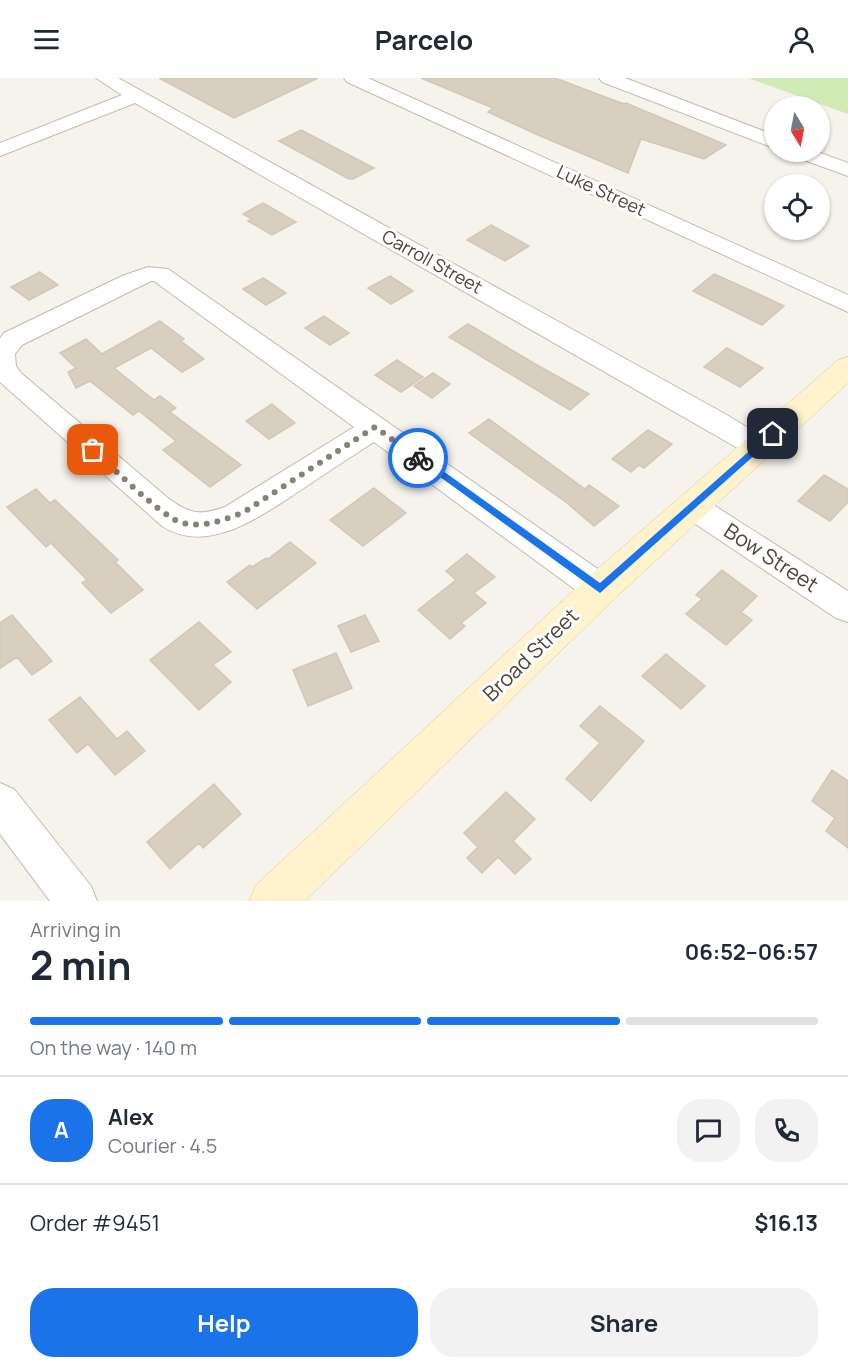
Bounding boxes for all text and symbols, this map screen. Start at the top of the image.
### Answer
text: Parcelo [375,21,473,58]
icon: menu [30,23,63,56]
icon: person [785,23,818,56]
north arrow [764,96,830,162]
map controls [764,96,830,240]
street label: Luke Street [553,159,650,221]
button: locate [764,174,830,240]
street label: Carroll Street [378,224,487,299]
pin [747,408,798,459]
icon: home [756,417,789,450]
pin [67,424,118,475]
courier [388,428,448,488]
icon: bag [76,433,109,466]
icon: bike [402,442,435,475]
street label: Bow Street [719,516,824,598]
street label: Broad Street [476,602,584,707]
text: Arriving in [30,916,121,943]
text: 06:52–06:57 [685,937,818,967]
text: 2 min [30,938,131,992]
text: On the way · 140 m [30,1034,197,1061]
button: chat [677,1099,740,1162]
button: phone [755,1099,818,1162]
text: Alex [108,1102,154,1132]
text: A [54,1115,69,1145]
text: Courier · 4.5 [108,1132,217,1159]
text: Order #9451 [30,1208,160,1238]
text: $16.13 [754,1208,818,1238]
button: Help [30,1288,418,1357]
button: Share [430,1288,818,1357]

